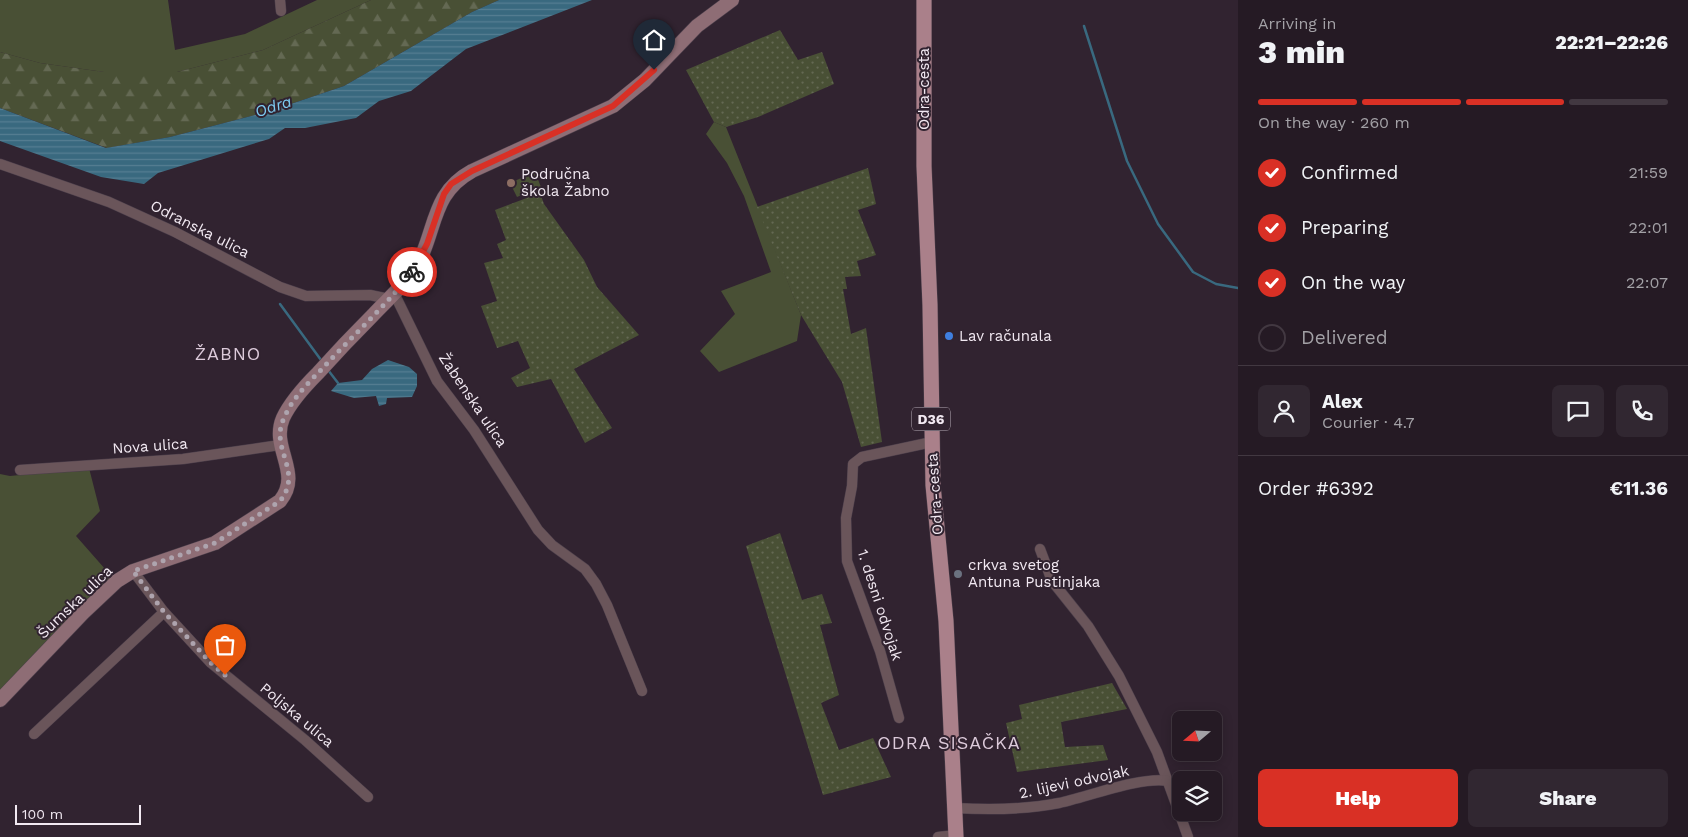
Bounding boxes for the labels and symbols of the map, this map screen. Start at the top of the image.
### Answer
pin [633,19,675,70]
street label: Odra-cesta [915,47,933,130]
water label: Odra [252,92,294,121]
place label: Područna škola Žabno [521,165,610,200]
marker: Područna škola Žabno [505,177,517,189]
street label: Odranska ulica [148,196,253,262]
courier [387,247,437,297]
place label: Lav računala [959,327,1052,345]
marker: Lav računala [943,330,955,342]
district label: ŽABNO [195,343,261,364]
street label: Žabenska ulica [435,350,511,451]
road number: D36 [912,408,950,430]
street label: Nova ulica [112,434,189,458]
street label: Odra-cesta [923,452,947,536]
street label: 1. desni odvojak [854,547,907,663]
place label: crkva svetog Antuna Pustinjaka [968,556,1101,591]
street label: Šumska ulica [33,561,117,642]
marker: crkva svetog Antuna Pustinjaka [952,568,964,580]
pin [204,624,246,675]
street label: Poljska ulica [256,679,338,751]
north arrow [1172,711,1222,761]
district label: ODRA SISAČKA [877,732,1021,753]
street label: 2. lijevi odvojak [1017,761,1131,802]
scale bar [15,802,141,825]

